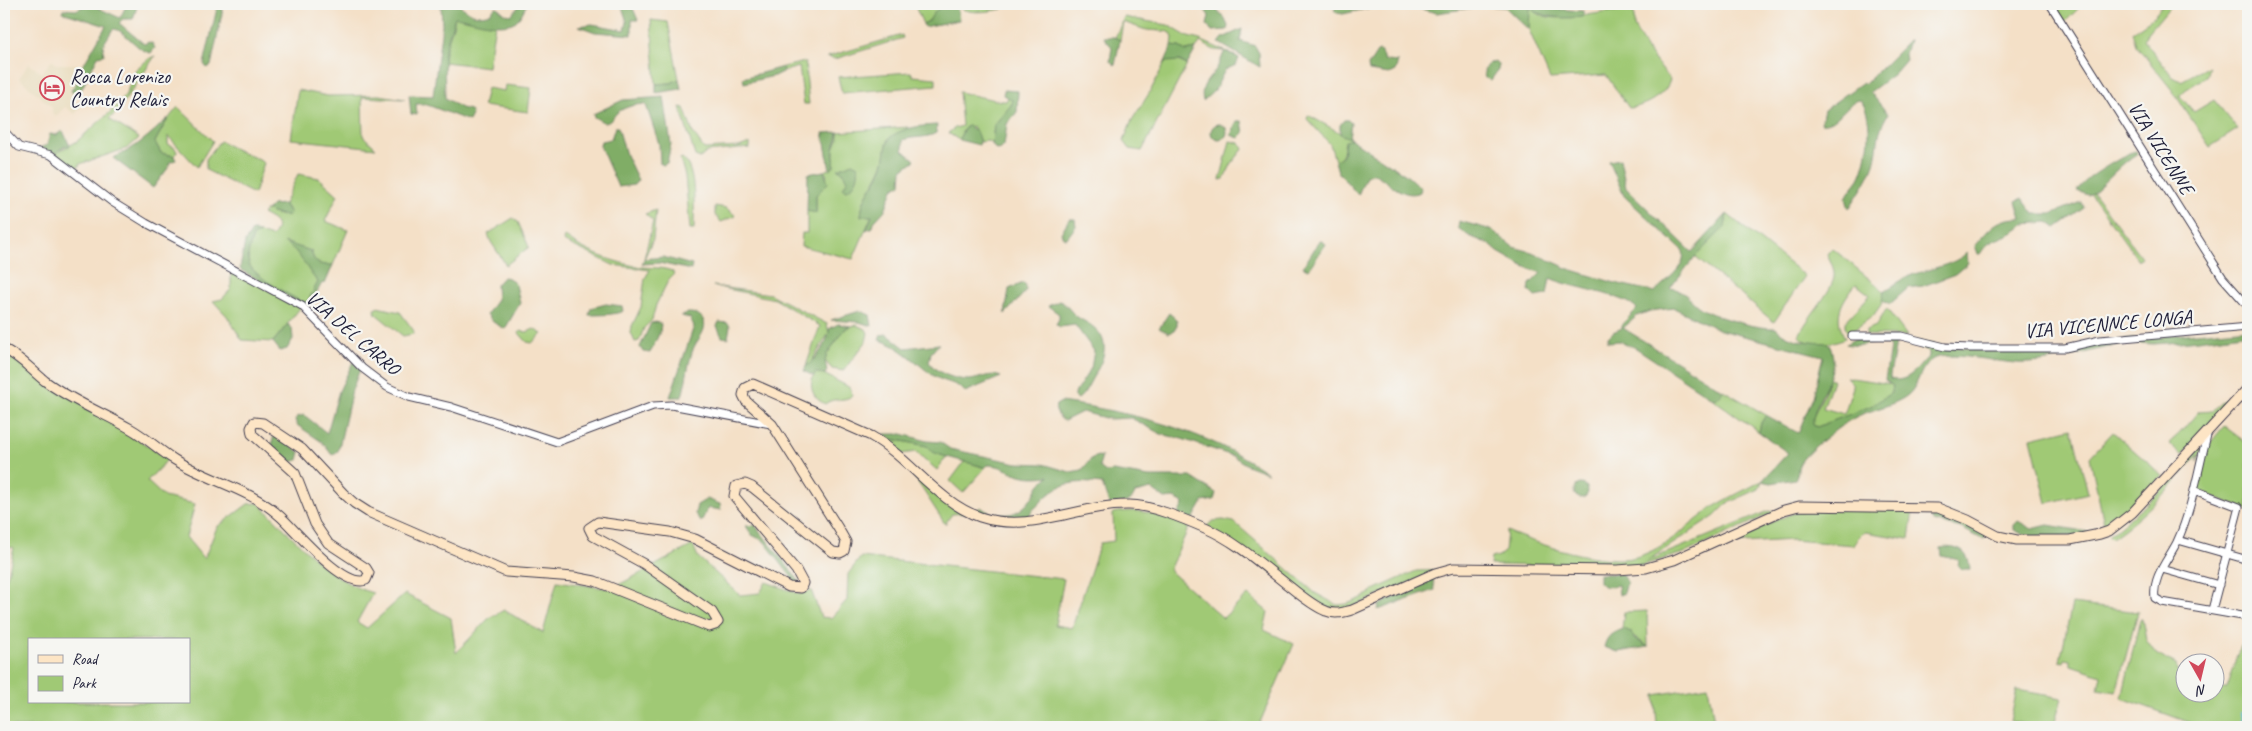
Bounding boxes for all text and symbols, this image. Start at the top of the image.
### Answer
place label: Rocca Lorenizo Country Relais [70,64,171,112]
hotel icon: Rocca Lorenizo Country Relais [39,75,65,101]
street label: VIA VICENNE [2123,97,2201,202]
street label: VIA DEL CARRO [301,285,407,382]
street label: VIA VICENNCE LONGA [2023,304,2194,344]
legend [28,638,190,704]
text: Road [72,650,99,669]
north arrow [2174,654,2224,704]
text: Park [72,674,97,693]
text: N [2194,681,2207,700]

